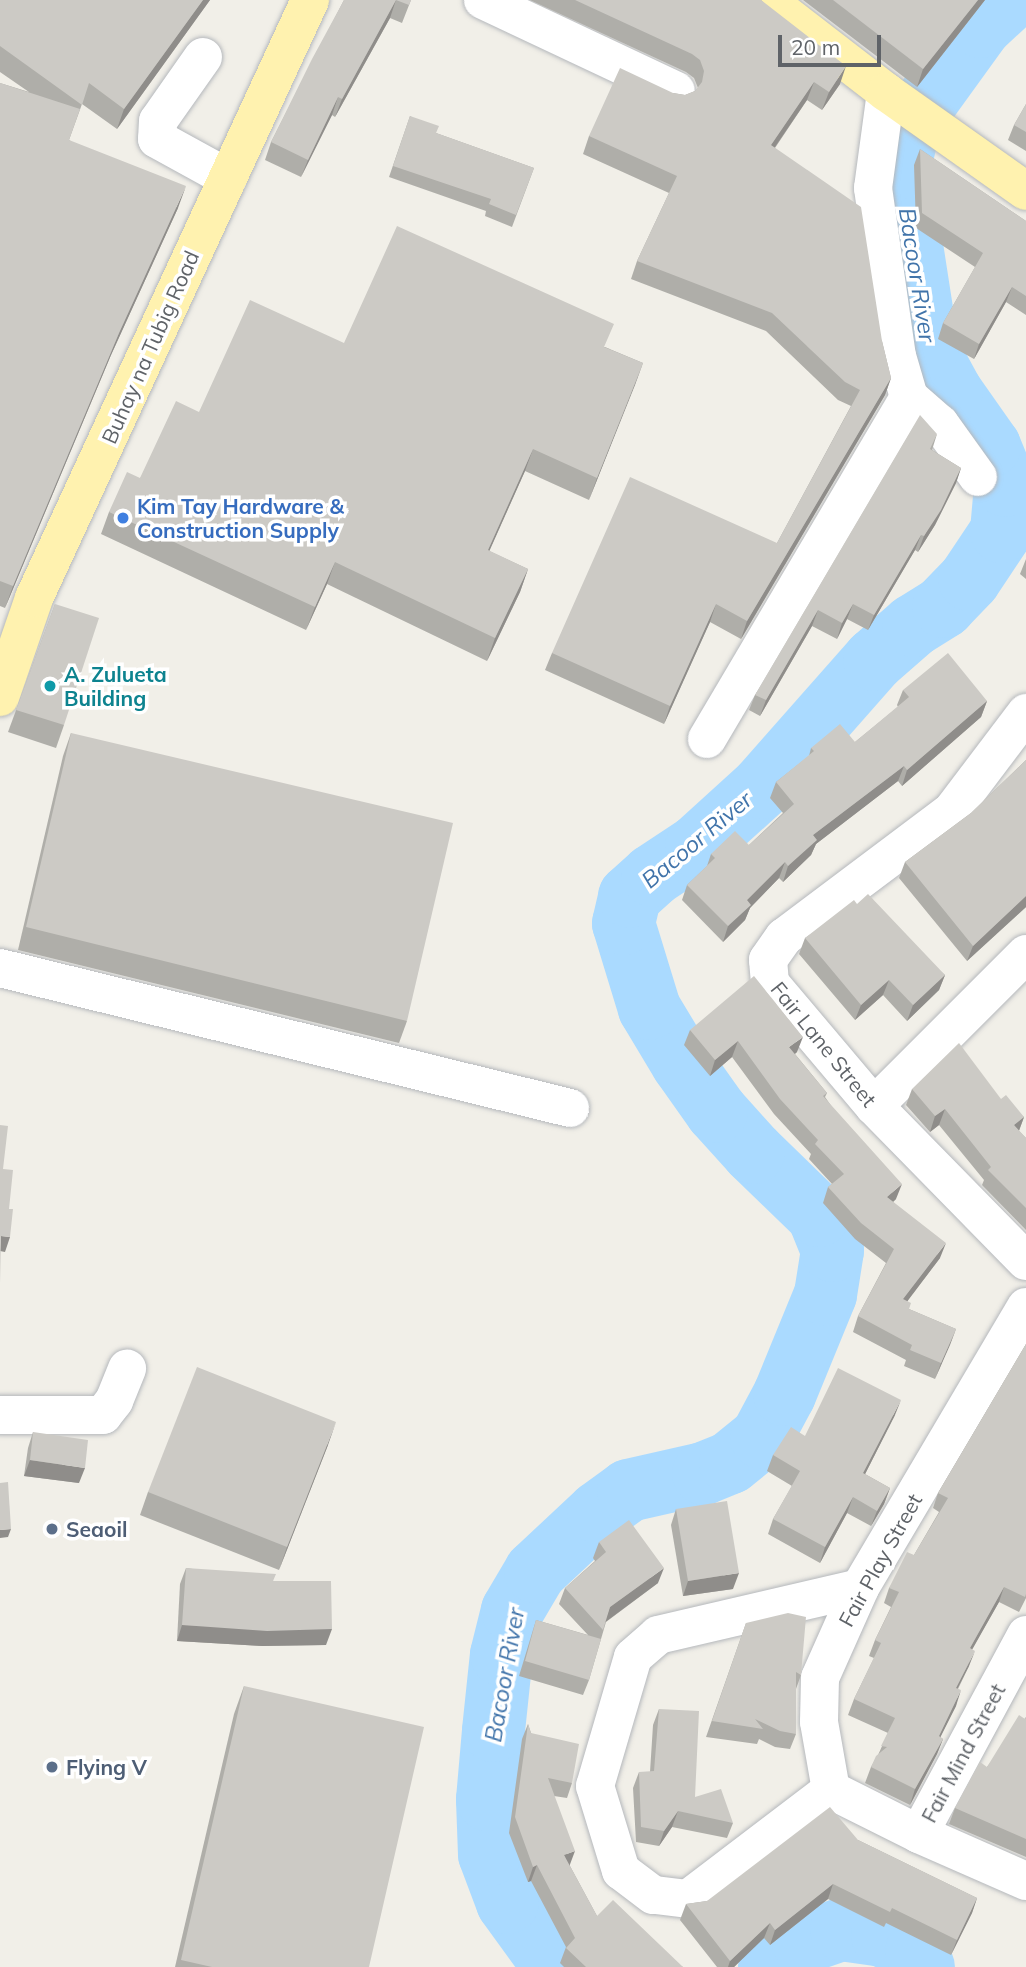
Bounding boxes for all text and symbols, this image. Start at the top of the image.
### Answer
scale bar [781,21,884,65]
text: 20 m [791,34,840,60]
water label: Bacoor River [893,206,941,344]
street label: Buhay na Tubig Road [96,247,204,447]
place label: Kim Tay Hardware & Construction Supply [137,493,344,543]
marker: Kim Tay Hardware & Construction Supply [115,510,131,526]
place label: A. Zulueta Building [64,661,167,711]
marker: A. Zulueta Building [42,678,58,694]
water label: Bacoor River [636,786,758,894]
street label: Fair Lane Street [766,976,882,1112]
street label: Fair Play Street [833,1489,927,1631]
place label: Seaoil [66,1516,127,1542]
marker: Seaoil [44,1521,60,1537]
water label: Bacoor River [480,1606,530,1744]
street label: Fair Mind Street [916,1679,1010,1827]
place label: Flying V [66,1754,147,1780]
marker: Flying V [44,1759,60,1775]

